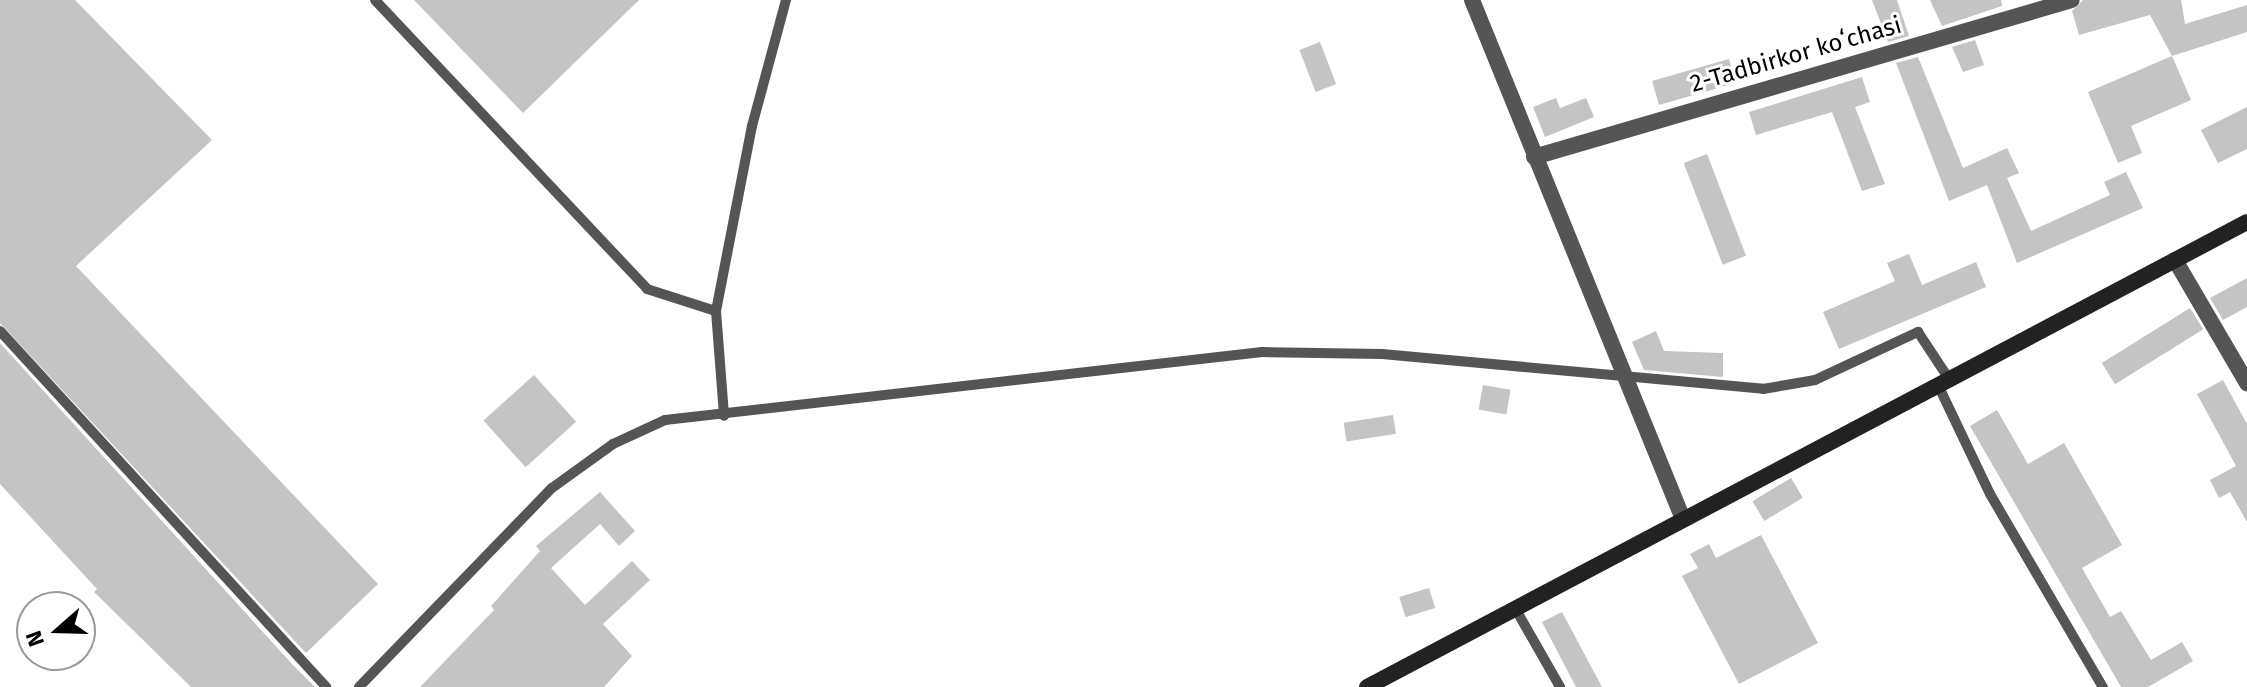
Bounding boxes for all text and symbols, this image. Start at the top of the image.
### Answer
street label: 2-Tadbirkor koʻchasi [1687,11,1905,99]
north arrow [16,591,96,671]
text: N [20,627,50,650]

